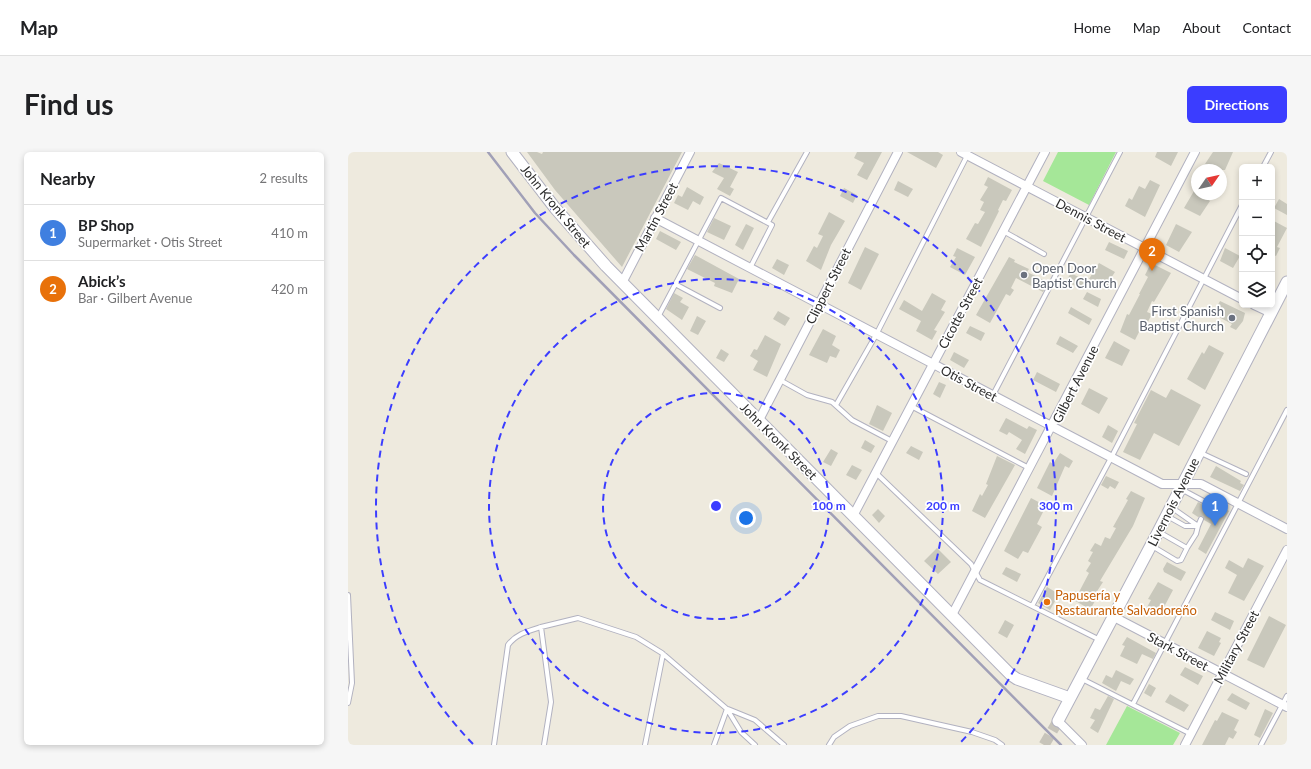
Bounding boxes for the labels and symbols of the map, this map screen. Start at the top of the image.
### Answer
street label: John Kronk Street [518,161,595,251]
north arrow [1191,164,1227,200]
street label: Martin Street [631,179,681,254]
street label: Dennis Street [1053,195,1129,245]
pin: 2 [1139,238,1165,271]
street label: Clippert Street [802,245,854,327]
place label: Open Door Baptist Church [1032,260,1117,291]
marker: Open Door Baptist Church [1019,270,1029,280]
street label: Cicotte Street [935,274,986,351]
place label: First Spanish Baptist Church [1139,303,1224,334]
marker: First Spanish Baptist Church [1227,313,1237,323]
street label: Gilbert Avenue [1049,342,1102,426]
street label: Otis Street [938,361,1000,405]
street label: John Kronk Street [737,399,821,483]
street label: Livernois Avenue [1144,455,1202,549]
pin: 1 [1202,493,1228,526]
text: 100 m [812,498,846,513]
text: 200 m [926,498,960,513]
text: 300 m [1039,498,1073,513]
centre of rings [709,499,723,513]
your location [736,508,756,528]
place label: Papusería y Restaurante Salvadoreño [1055,587,1197,618]
marker: Papusería y Restaurante Salvadoreño [1042,597,1052,607]
street label: Military Street [1210,607,1262,687]
street label: Stark Street [1145,628,1212,674]

